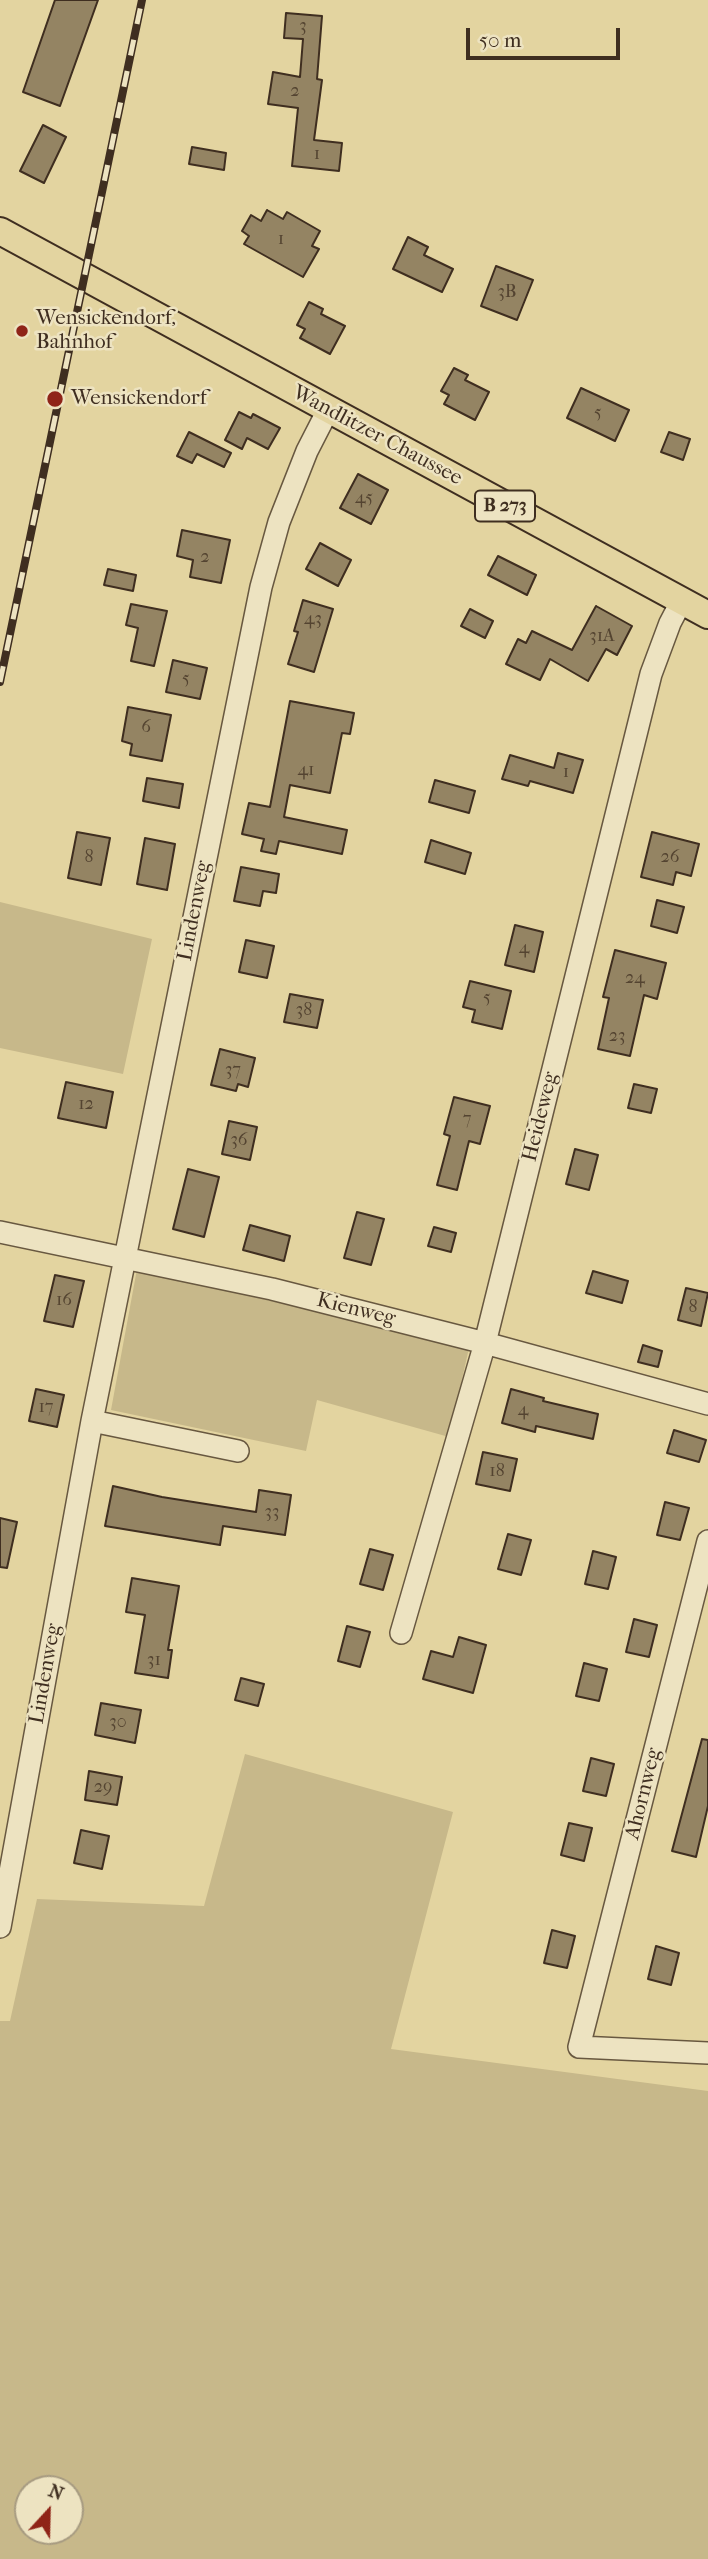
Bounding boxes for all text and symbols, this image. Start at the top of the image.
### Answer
scale bar [470,14,624,58]
house number: 3 [299,16,307,38]
text: 50 m [479,28,522,52]
house number: 2 [290,81,300,103]
house number: 1 [314,144,320,166]
house number: 1 [278,229,284,251]
house number: 3B [497,282,517,304]
place label: Wensickendorf, Bahnhof [36,306,176,356]
marker: Wensickendorf, Bahnhof [14,323,30,339]
street label: Wandlitzer Chaussee [288,381,466,491]
place label: Wensickendorf [71,386,207,412]
marker: Wensickendorf [45,389,65,409]
house number: 5 [594,403,602,425]
house number: 45 [355,488,373,510]
road number: B 273 [475,491,535,522]
house number: 2 [200,547,210,569]
house number: 43 [304,609,322,631]
house number: 31A [589,626,615,648]
house number: 5 [182,669,190,691]
house number: 6 [141,717,151,739]
house number: 41 [297,760,315,782]
house number: 1 [563,762,569,784]
house number: 8 [84,847,94,869]
house number: 26 [660,847,680,869]
street label: Lindenweg [173,859,217,963]
house number: 4 [519,938,529,960]
house number: 24 [625,968,645,990]
house number: 5 [483,988,491,1010]
house number: 38 [296,1000,312,1022]
house number: 23 [609,1026,625,1048]
house number: 37 [225,1060,241,1082]
street label: Heideweg [518,1070,564,1164]
house number: 12 [78,1094,94,1116]
house number: 7 [463,1109,471,1131]
house number: 36 [230,1130,248,1152]
street label: Kienweg [314,1288,398,1332]
house number: 16 [56,1290,72,1312]
house number: 8 [688,1297,698,1319]
house number: 17 [38,1397,54,1419]
house number: 4 [518,1400,528,1422]
house number: 18 [489,1461,505,1483]
house number: 33 [265,1502,279,1524]
street label: Lindenweg [25,1622,67,1726]
house number: 31 [147,1650,161,1672]
house number: 30 [109,1712,127,1734]
street label: Ahornweg [620,1746,668,1842]
house number: 29 [94,1777,112,1799]
north arrow [14,2475,84,2545]
text: N [45,2479,67,2505]

